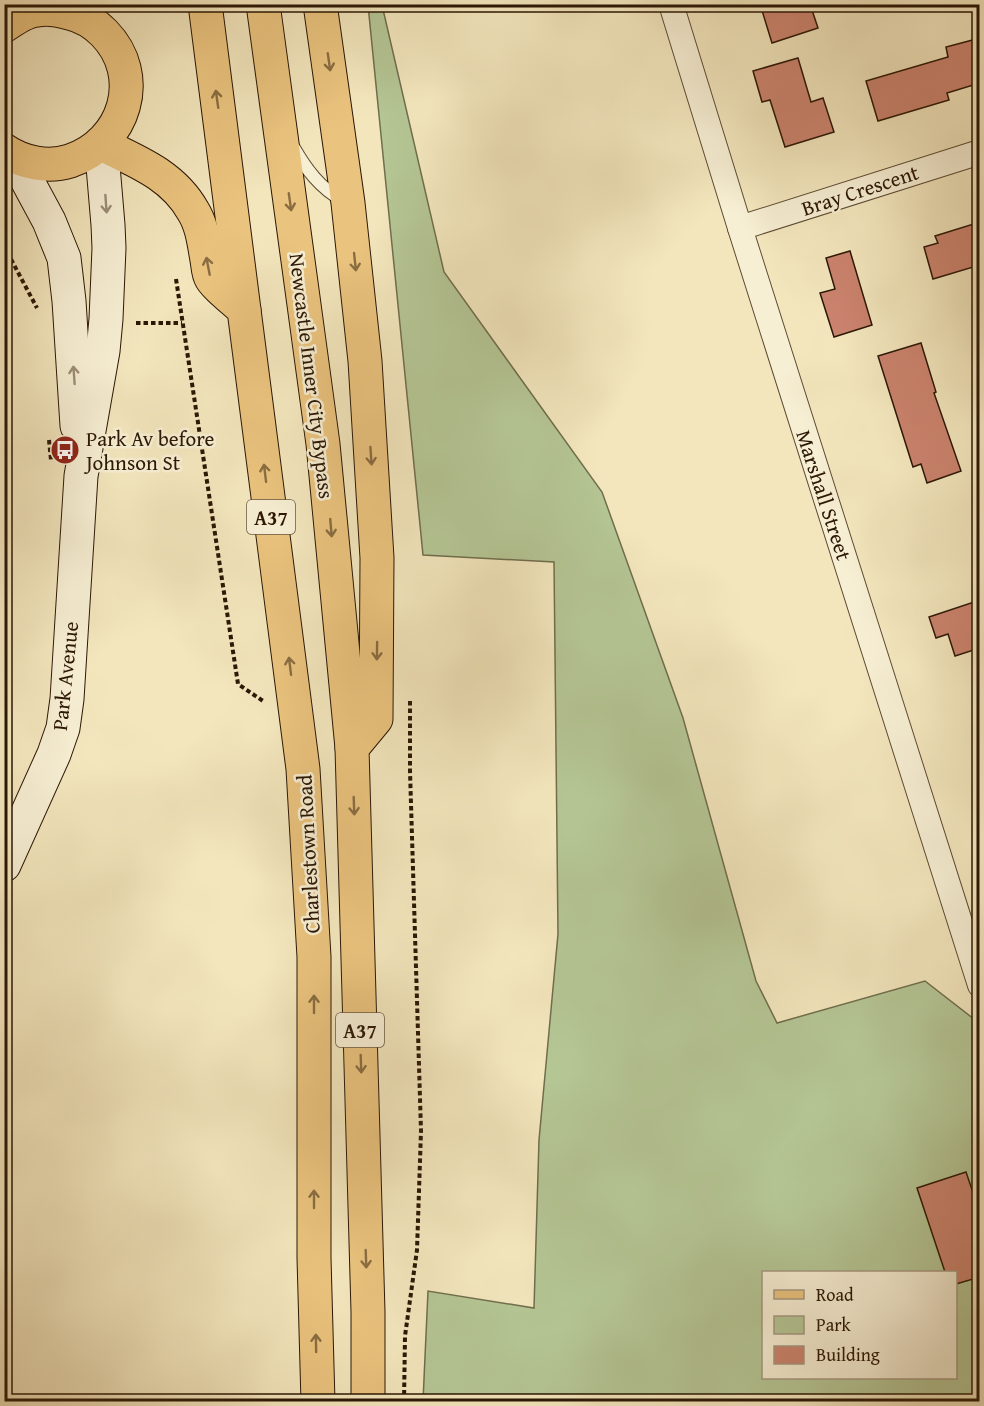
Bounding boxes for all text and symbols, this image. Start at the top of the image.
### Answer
one-way arrow [323,52,334,72]
one-way arrow [212,89,223,109]
street label: Bray Crescent [797,156,923,224]
one-way arrow [284,192,295,212]
one-way arrow [101,194,112,214]
street label: Newcastle Inner City Bypass [282,251,342,501]
one-way arrow [350,251,361,271]
one-way arrow [202,257,213,276]
one-way arrow [68,366,79,386]
place label: Park Av before Johnson St [83,423,214,478]
street label: Marshall Street [788,426,860,565]
bus stop icon: Park Av before Johnson St [49,434,81,466]
one-way arrow [366,445,377,465]
one-way arrow [259,463,270,483]
road number: A37 [247,500,295,534]
one-way arrow [326,517,337,537]
street label: Park Avenue [44,620,86,732]
one-way arrow [371,640,382,660]
one-way arrow [284,657,295,676]
street label: Charlestown Road [288,773,328,934]
one-way arrow [348,796,359,816]
one-way arrow [308,995,320,1015]
road number: A37 [336,1013,384,1047]
one-way arrow [355,1054,367,1074]
one-way arrow [308,1190,320,1210]
one-way arrow [361,1249,372,1268]
legend [762,1271,957,1379]
text: Road [816,1281,854,1308]
text: Park [816,1311,852,1338]
one-way arrow [311,1334,322,1354]
text: Building [816,1341,880,1368]

